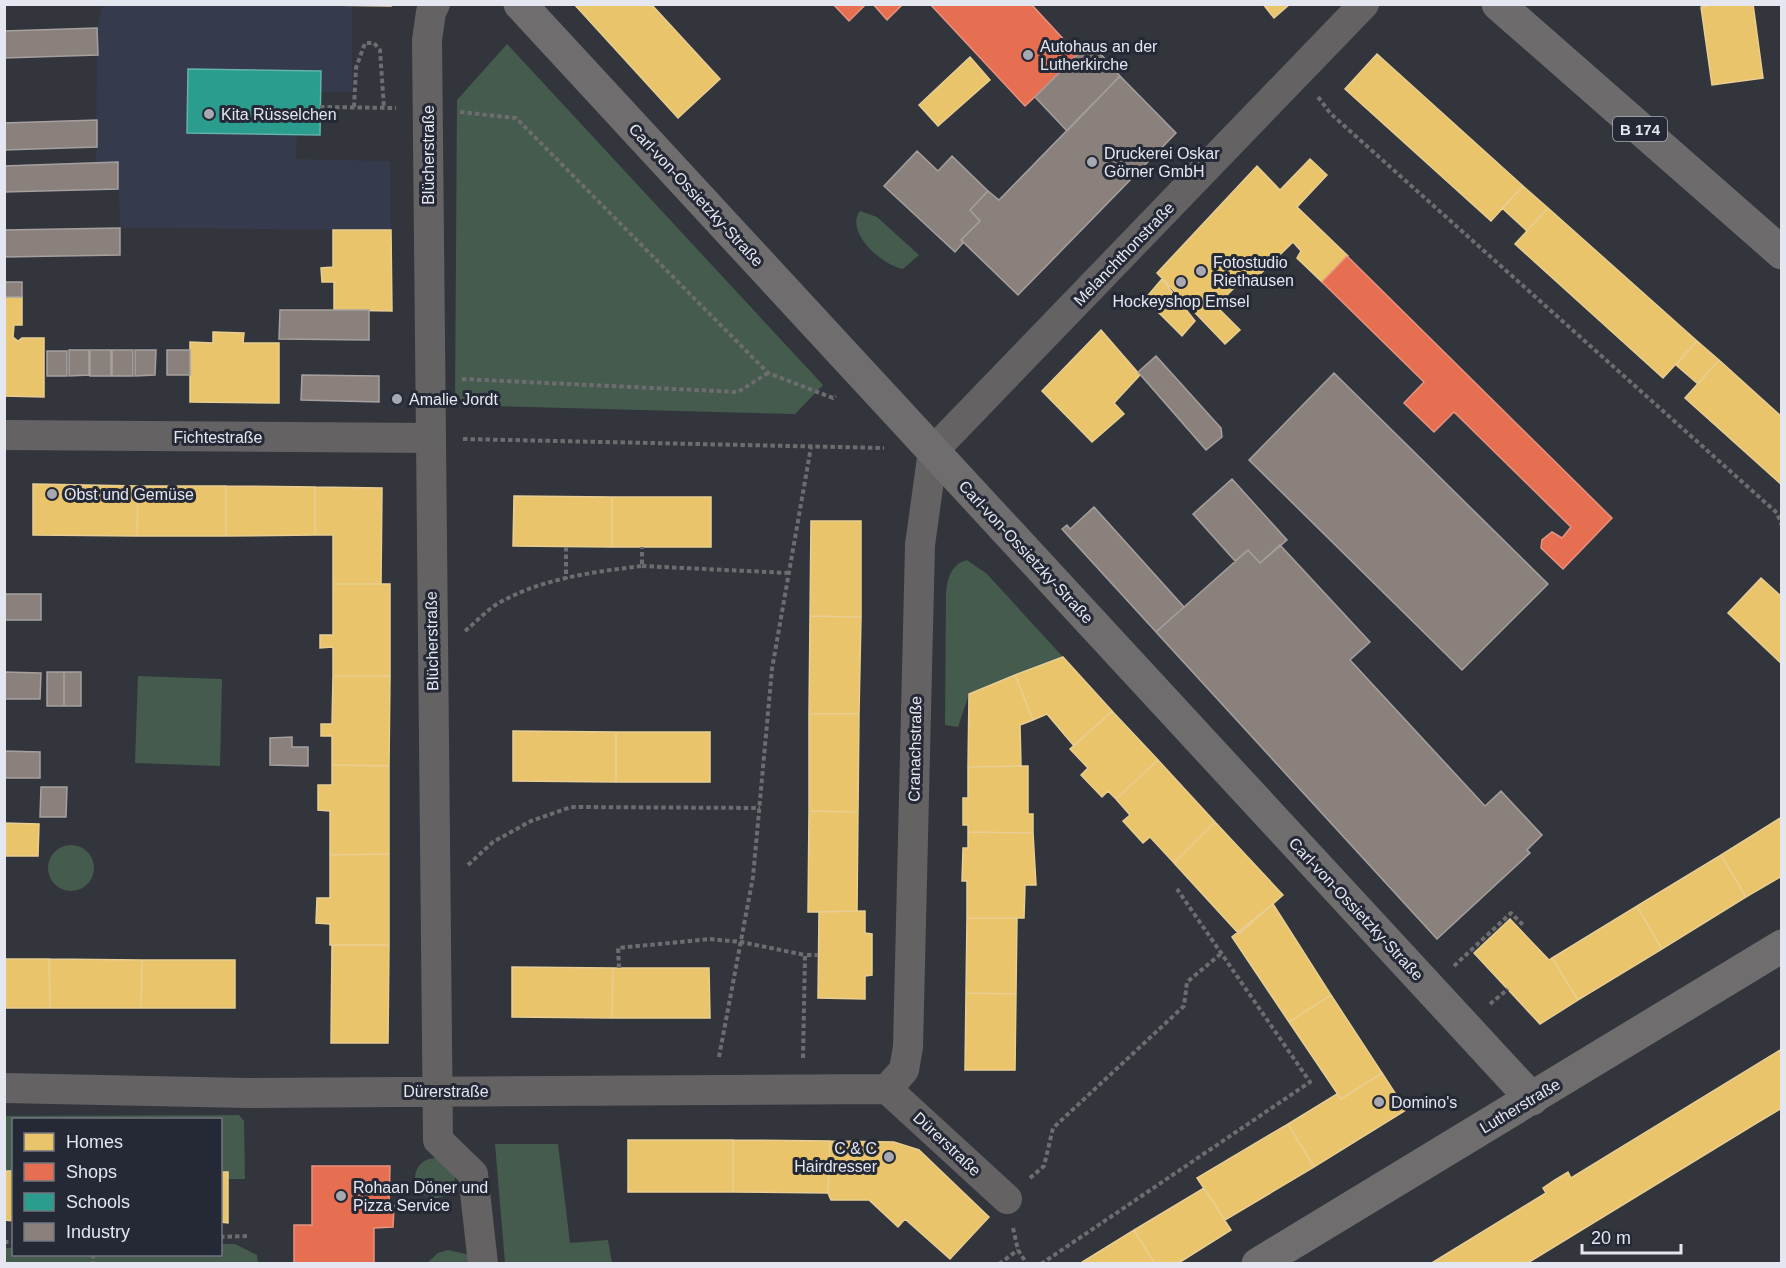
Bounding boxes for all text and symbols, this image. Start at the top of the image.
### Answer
place label: Autohaus an der Lutherkirche [1040,38,1158,73]
marker: Autohaus an der Lutherkirche [1021,48,1035,62]
street label: Blücherstraße [420,105,437,205]
place label: Kita Rüsselchen [221,106,337,123]
marker: Kita Rüsselchen [202,107,216,121]
road number: B 174 [1613,117,1667,141]
street label: Carl-von-Ossietzky-Straße [626,120,767,270]
place label: Druckerei Oskar Görner GmbH [1104,145,1220,180]
marker: Druckerei Oskar Görner GmbH [1085,155,1099,169]
street label: Melanchthonstraße [1070,199,1178,309]
place label: Fotostudio Riethausen [1213,254,1294,289]
marker: Fotostudio Riethausen [1194,264,1208,278]
marker: Hockeyshop Emsel [1174,275,1188,289]
place label: Hockeyshop Emsel [1113,293,1249,310]
place label: Amalie Jordt [409,391,498,408]
marker: Amalie Jordt [390,392,404,406]
street label: Fichtestraße [174,429,263,446]
street label: Carl-von-Ossietzky-Straße [956,477,1097,627]
place label: Obst und Gemüse [64,486,194,503]
marker: Obst und Gemüse [45,487,59,501]
street label: Blücherstraße [423,591,441,691]
street label: Cranachstraße [906,696,924,802]
street label: Carl-von-Ossietzky-Straße [1286,834,1427,984]
street label: Lutherstraße [1477,1075,1563,1137]
street label: Dürerstraße [403,1083,489,1100]
place label: Domino's [1391,1094,1457,1111]
marker: Domino's [1372,1095,1386,1109]
street label: Dürerstraße [910,1109,984,1179]
legend [12,1118,222,1256]
text: Homes [66,1132,123,1152]
place label: C & C Hairdresser [794,1140,878,1175]
marker: C & C Hairdresser [882,1150,896,1164]
text: Shops [66,1162,117,1182]
place label: Rohaan Döner und Pizza Service [353,1179,488,1214]
marker: Rohaan Döner und Pizza Service [334,1189,348,1203]
text: Schools [66,1192,130,1212]
scale bar [1582,1217,1681,1255]
text: Industry [66,1222,130,1242]
text: 20 m [1591,1228,1631,1248]

